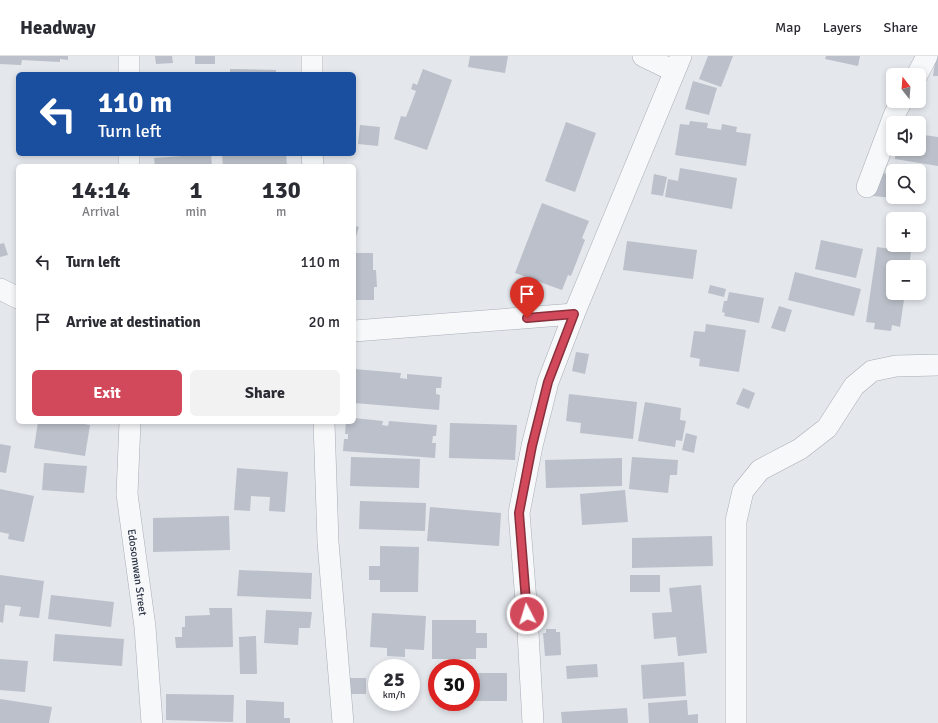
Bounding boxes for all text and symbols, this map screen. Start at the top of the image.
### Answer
text: Headway [20,16,96,40]
text: Map [775,19,801,36]
text: Layers [823,19,862,36]
text: Share [884,19,918,36]
north arrow [886,68,926,108]
map controls [886,68,926,300]
text: 110 m [98,86,172,120]
icon: left [32,88,84,140]
button: sound [886,116,926,156]
text: Turn left [98,120,161,142]
button: search [886,164,926,204]
text: 14:14 [71,175,130,205]
text: 1 [190,175,202,205]
text: 130 [262,175,301,205]
text: Arrival [82,204,119,220]
text: min [186,204,207,220]
text: m [276,204,286,220]
button: + [886,212,926,252]
icon: left [32,251,54,273]
text: Turn left [66,253,120,271]
text: 110 m [300,253,340,271]
button: − [886,260,926,300]
pin [510,277,544,318]
icon: arrive [516,283,538,305]
icon: arrive [32,311,54,333]
text: Arrive at destination [66,313,201,331]
text: 20 m [309,313,340,331]
button: Exit [32,370,182,416]
button: Share [190,370,340,416]
street label: Edosomwan Street [125,528,150,617]
position arrow [506,593,548,635]
speed limit sign: 30 [428,659,480,711]
text: 25 [383,667,405,692]
text: km/h [383,689,405,701]

